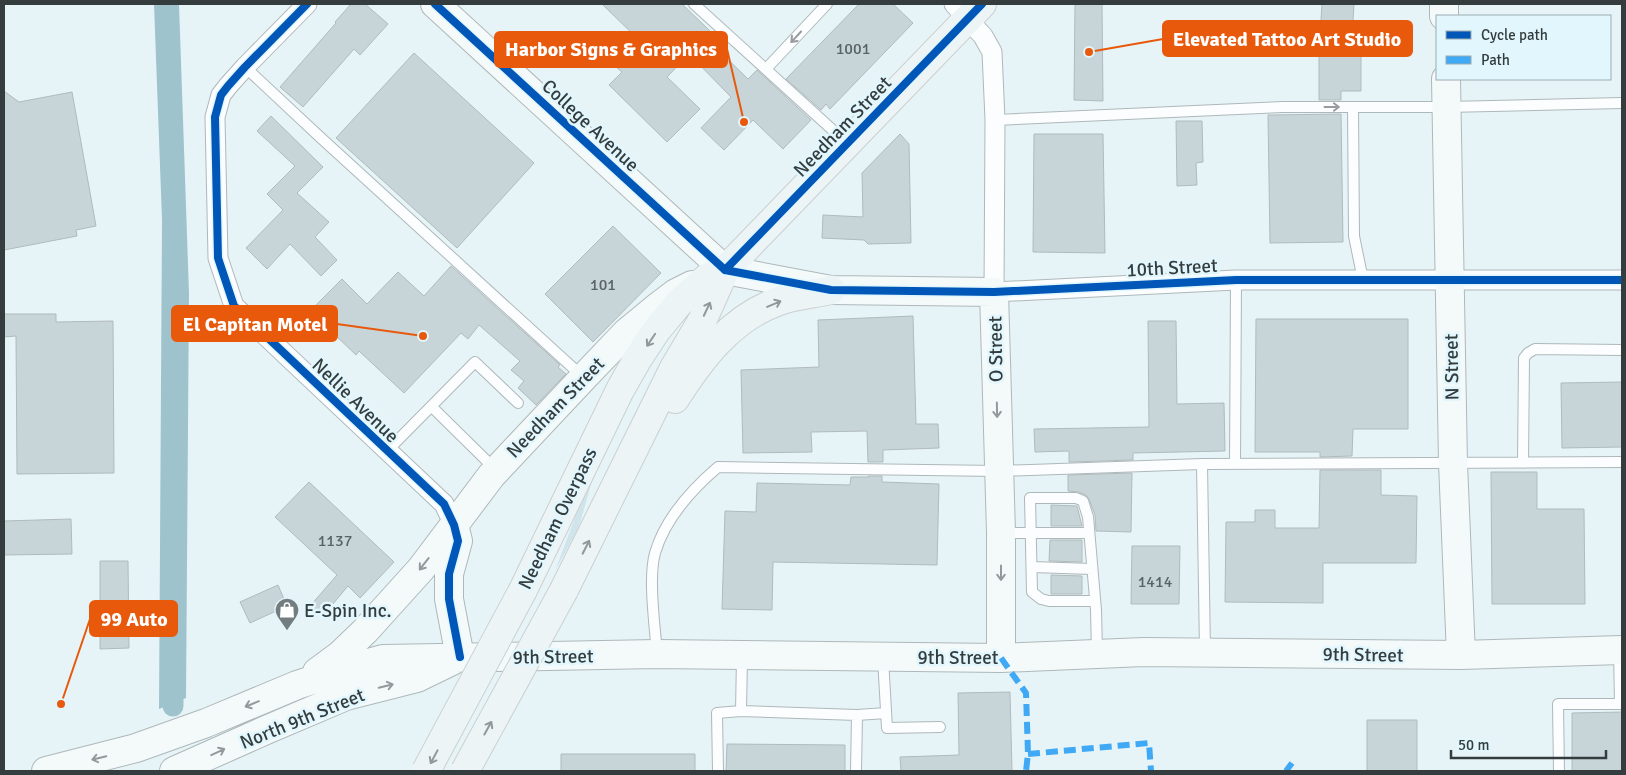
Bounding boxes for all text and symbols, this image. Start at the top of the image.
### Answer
legend [1436,15,1611,80]
callout: Elevated Tattoo Art Studio [1163,21,1412,56]
text: Cycle path [1481,26,1548,44]
text: Elevated Tattoo Art Studio [1173,27,1401,52]
one-way arrow [790,30,802,43]
callout: Harbor Signs & Graphics [495,32,727,67]
text: Harbor Signs & Graphics [505,37,717,62]
house number: 1001 [836,39,870,59]
text: Path [1481,51,1510,69]
street label: Needham Street [789,71,897,182]
street label: College Avenue [537,74,644,177]
one-way arrow [1323,102,1339,112]
street label: 10th Street [1126,254,1219,282]
house number: 101 [590,275,616,295]
one-way arrow [766,298,781,308]
one-way arrow [703,301,713,316]
callout: El Capitan Motel [172,306,337,341]
text: El Capitan Motel [183,312,327,337]
street label: O Street [983,315,1009,382]
one-way arrow [646,332,656,346]
street label: N Street [1439,333,1465,400]
street label: Needham Street [502,352,610,463]
street label: Nellie Avenue [307,353,404,448]
one-way arrow [992,402,1002,418]
street label: Needham Overpass [513,444,603,593]
house number: 1137 [318,531,352,551]
one-way arrow [582,540,591,555]
one-way arrow [419,557,430,570]
one-way arrow [996,564,1006,581]
house number: 1414 [1138,572,1173,592]
shop icon: E-Spin Inc. [274,597,300,631]
place label: E-Spin Inc. [304,599,392,623]
callout: 99 Auto [90,601,177,636]
text: 99 Auto [100,607,168,632]
street label: 9th Street [1322,642,1404,668]
street label: 9th Street [512,644,594,670]
street label: 9th Street [918,646,999,670]
one-way arrow [377,681,393,691]
street label: North 9th Street [237,683,369,755]
one-way arrow [245,699,260,709]
one-way arrow [484,722,494,736]
scale bar [1451,728,1606,760]
text: 50 m [1458,736,1489,754]
one-way arrow [210,747,225,756]
one-way arrow [429,749,438,764]
one-way arrow [92,753,108,763]

